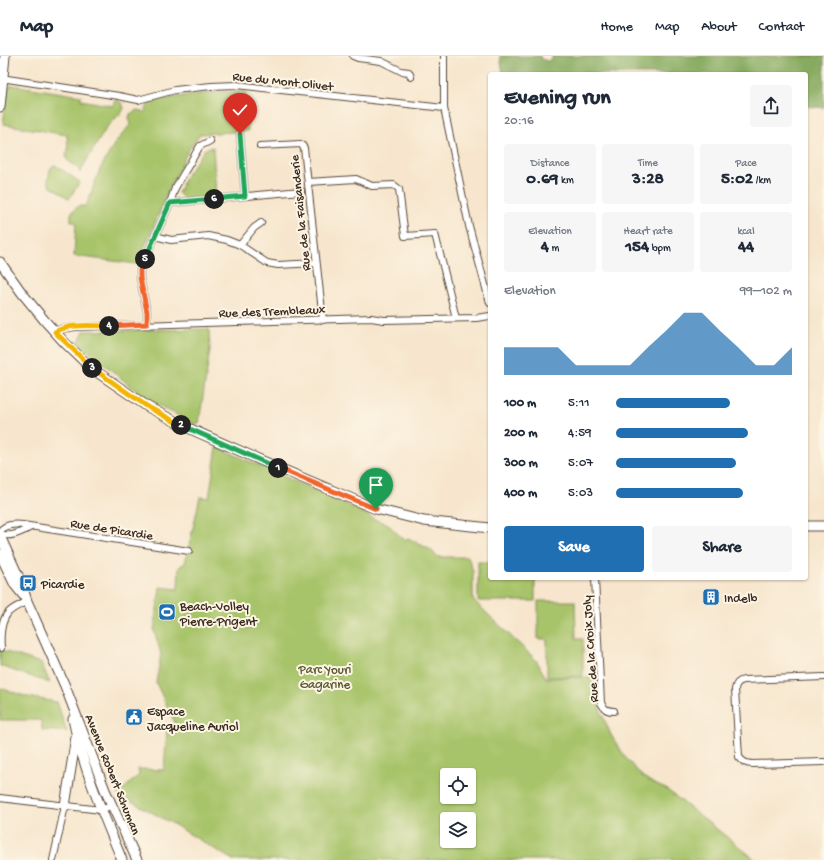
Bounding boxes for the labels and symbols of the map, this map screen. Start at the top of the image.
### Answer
street label: Rue du Mont Olivet [232,70,335,95]
pin [223,93,257,134]
street label: Rue de la Faisanderie [288,154,315,272]
pin: 6 [204,189,224,209]
pin: 5 [135,249,155,269]
street label: Rue des Trembleaux [218,303,326,322]
pin: 4 [99,316,119,336]
pin: 3 [82,358,102,378]
pin: 2 [171,415,191,435]
pin: 1 [268,458,288,478]
pin [359,468,393,509]
street label: Rue de Picardie [69,517,154,544]
bus stop icon: Picardie [18,573,38,593]
place label: Picardie [40,578,85,593]
building icon: Indelb [701,587,721,607]
place label: Indelb [724,592,757,607]
street label: Rue de la Croix Joly [580,594,603,703]
place label: Beach-Volley Pierre-Prigent [179,600,259,630]
sports icon: Beach-Volley Pierre-Prigent [157,602,177,622]
park label: Parc Youri Gagarine [298,663,352,693]
place label: Espace Jacqueline Auriol [147,705,239,735]
public building icon: Espace Jacqueline Auriol [124,707,144,727]
street label: Avenue Robert Schuman [81,713,143,838]

